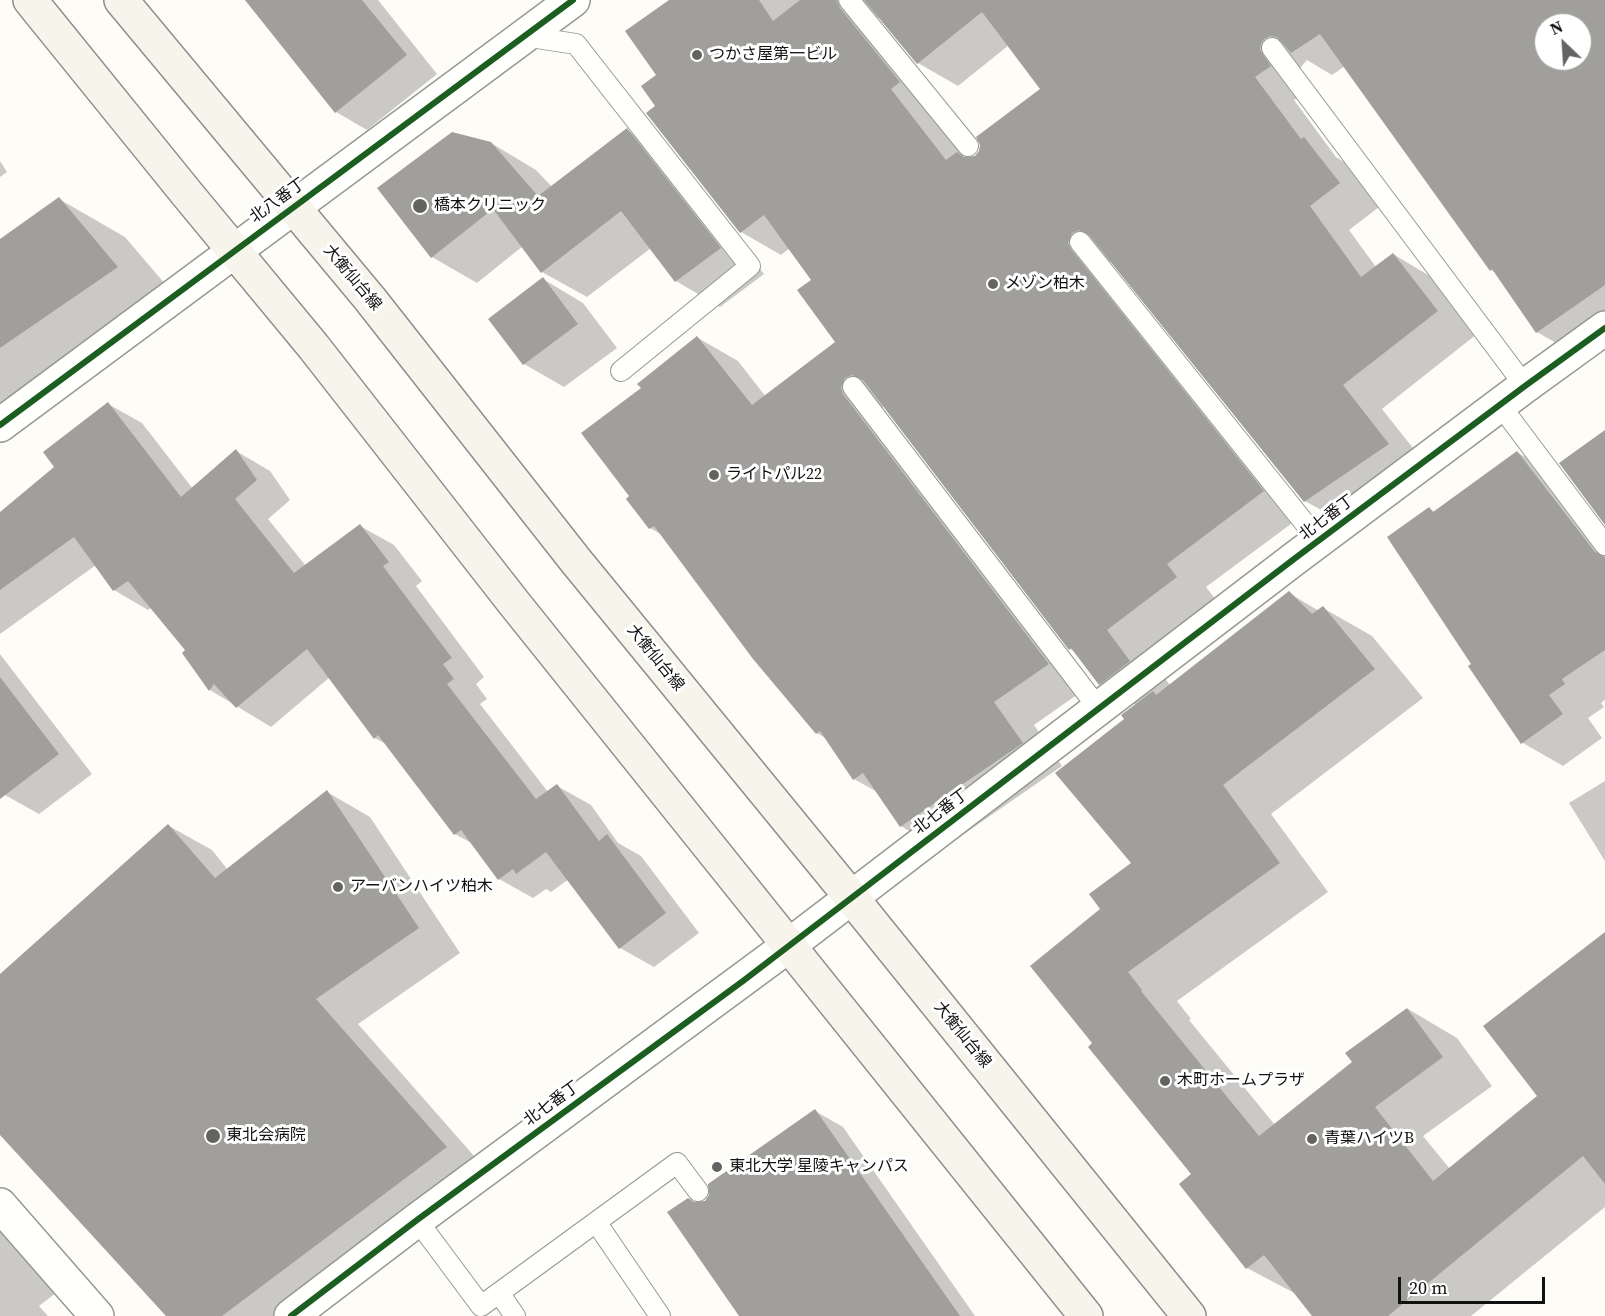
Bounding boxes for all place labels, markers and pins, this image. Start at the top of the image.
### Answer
place label: つかさ屋第一ビル [709,45,837,65]
marker: つかさ屋第一ビル [690,48,704,62]
place label: 橋本クリニック [434,196,546,216]
marker: 橋本クリニック [411,197,429,215]
place label: メゾン柏木 [1005,274,1085,294]
marker: メゾン柏木 [986,277,1000,291]
place label: ライトパル22 [726,465,822,485]
marker: ライトパル22 [707,468,721,482]
place label: アーバンハイツ柏木 [350,877,493,897]
marker: アーバンハイツ柏木 [331,880,345,894]
place label: 木町ホームプラザ [1177,1071,1305,1091]
marker: 木町ホームプラザ [1158,1074,1172,1088]
place label: 東北会病院 [226,1126,306,1146]
marker: 東北会病院 [204,1127,222,1145]
place label: 青葉ハイツB [1324,1129,1414,1149]
marker: 青葉ハイツB [1305,1132,1319,1146]
place label: 東北大学 星陵キャンパス [729,1157,909,1177]
marker: 東北大学 星陵キャンパス [710,1160,724,1174]

